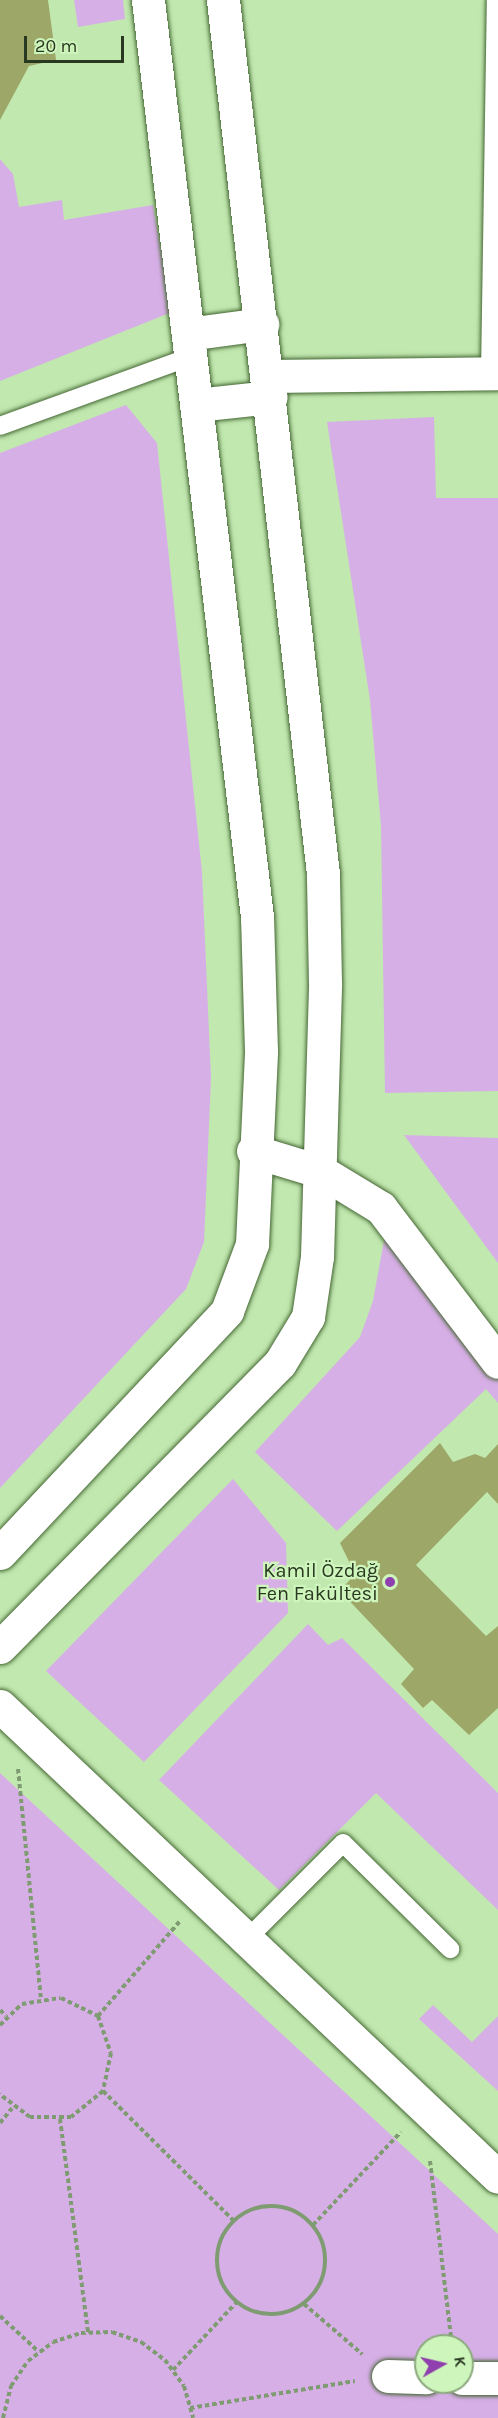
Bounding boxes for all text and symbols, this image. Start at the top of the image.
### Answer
scale bar [27,24,128,62]
text: 20 m [35,35,77,57]
place label: Kamil Özdağ Fen Fakültesi [257,1558,378,1605]
marker: Kamil Özdağ Fen Fakültesi [383,1575,397,1589]
north arrow [414,2334,474,2394]
text: K [450,2355,470,2368]

